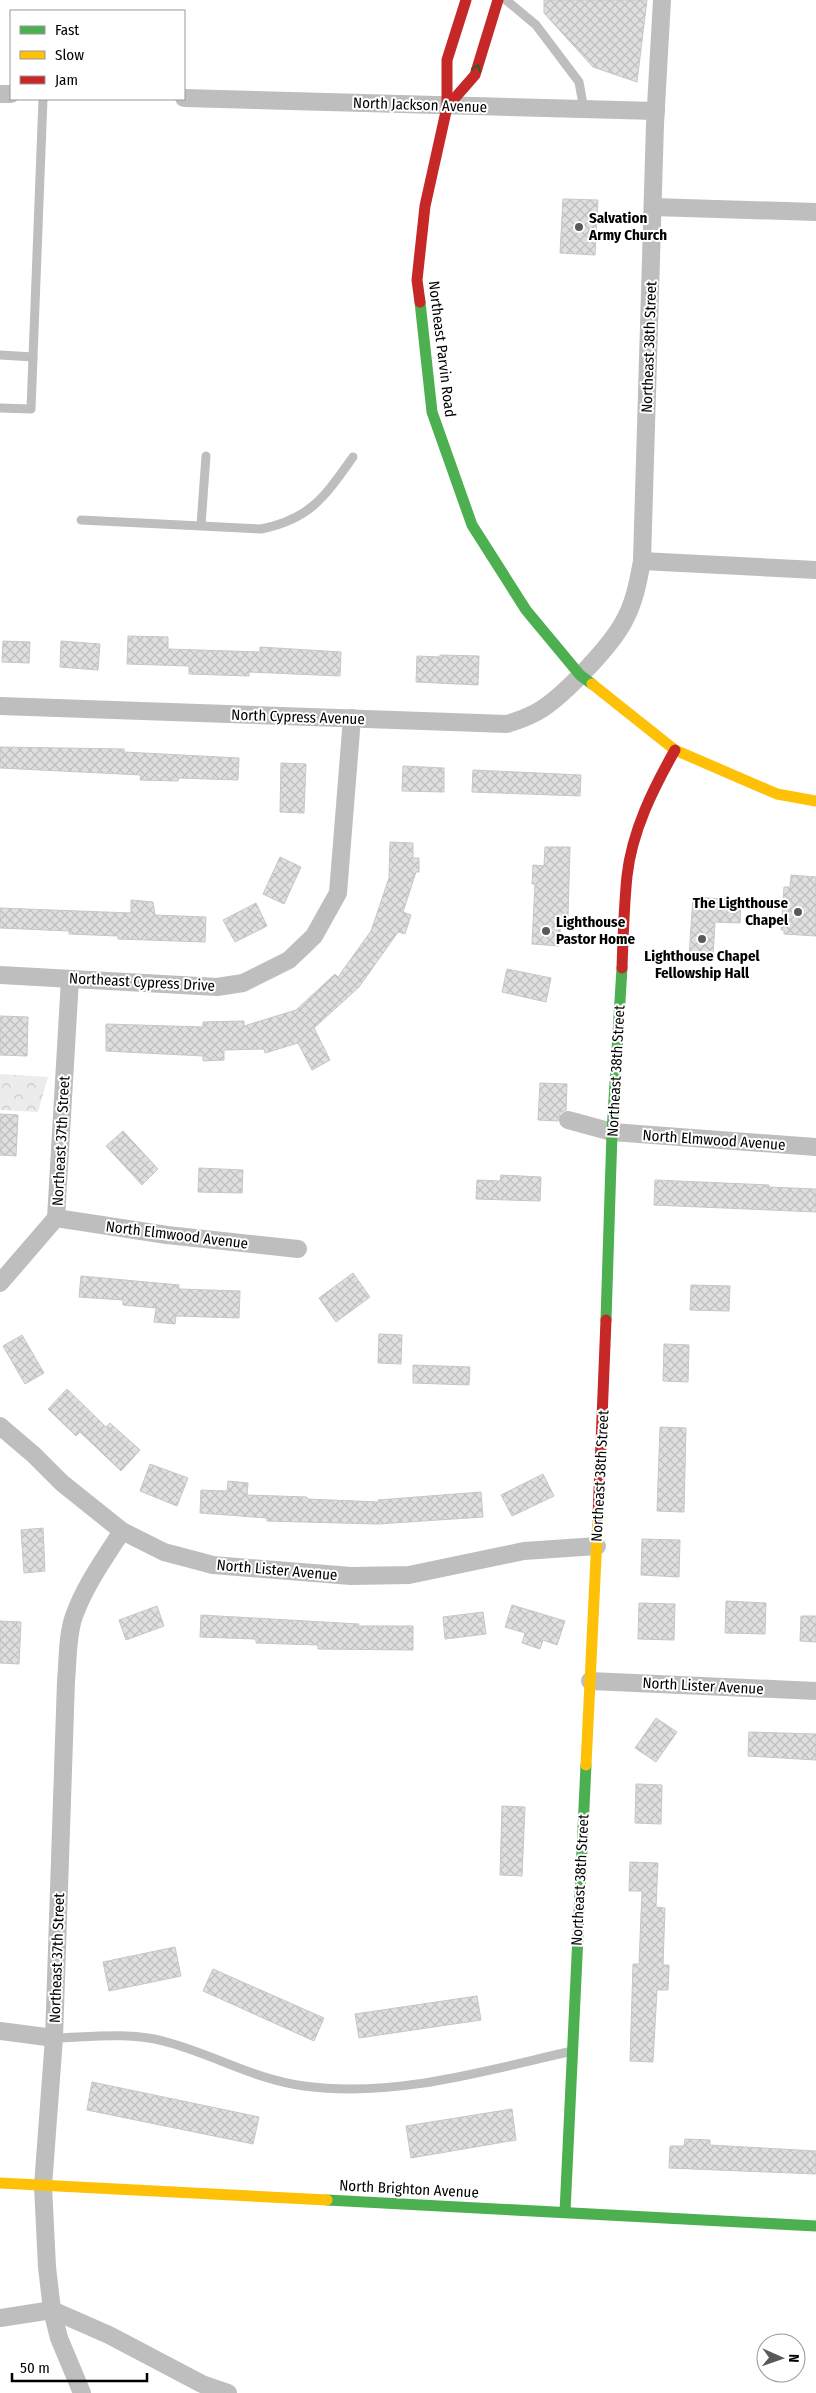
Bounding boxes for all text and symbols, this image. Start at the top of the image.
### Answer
legend [10,10,185,100]
text: Fast [55,21,79,39]
text: Slow [55,46,84,64]
one-way arrow [471,64,481,73]
text: Jam [55,71,78,89]
street label: North Jackson Avenue [353,94,487,116]
place label: Salvation Army Church [588,209,667,244]
marker: Salvation Army Church [573,221,585,233]
street label: Northeast Parvin Road [425,280,459,418]
street label: Northeast 38th Street [638,281,660,413]
street label: North Cypress Avenue [231,706,365,728]
place label: The Lighthouse Chapel [693,894,789,929]
marker: The Lighthouse Chapel [792,906,804,918]
place label: Lighthouse Pastor Home [556,913,636,948]
marker: Lighthouse Pastor Home [540,925,552,937]
marker: Lighthouse Chapel Fellowship Hall [696,933,708,945]
place label: Lighthouse Chapel Fellowship Hall [644,947,761,982]
street label: Northeast Cypress Drive [69,969,215,995]
street label: Northeast 38th Street [604,1005,628,1137]
street label: Northeast 37th Street [49,1075,73,1207]
street label: North Elmwood Avenue [642,1126,786,1154]
street label: North Elmwood Avenue [105,1217,249,1253]
street label: Northeast 38th Street [588,1410,612,1542]
street label: North Lister Avenue [216,1556,338,1584]
street label: North Lister Avenue [642,1674,764,1698]
street label: Northeast 38th Street [568,1814,592,1946]
street label: Northeast 37th Street [46,1892,68,2023]
street label: North Brighton Avenue [339,2176,479,2202]
north arrow [756,2333,806,2383]
scale bar [12,2350,148,2382]
text: N [785,2354,802,2363]
text: 50 m [20,2359,50,2377]

